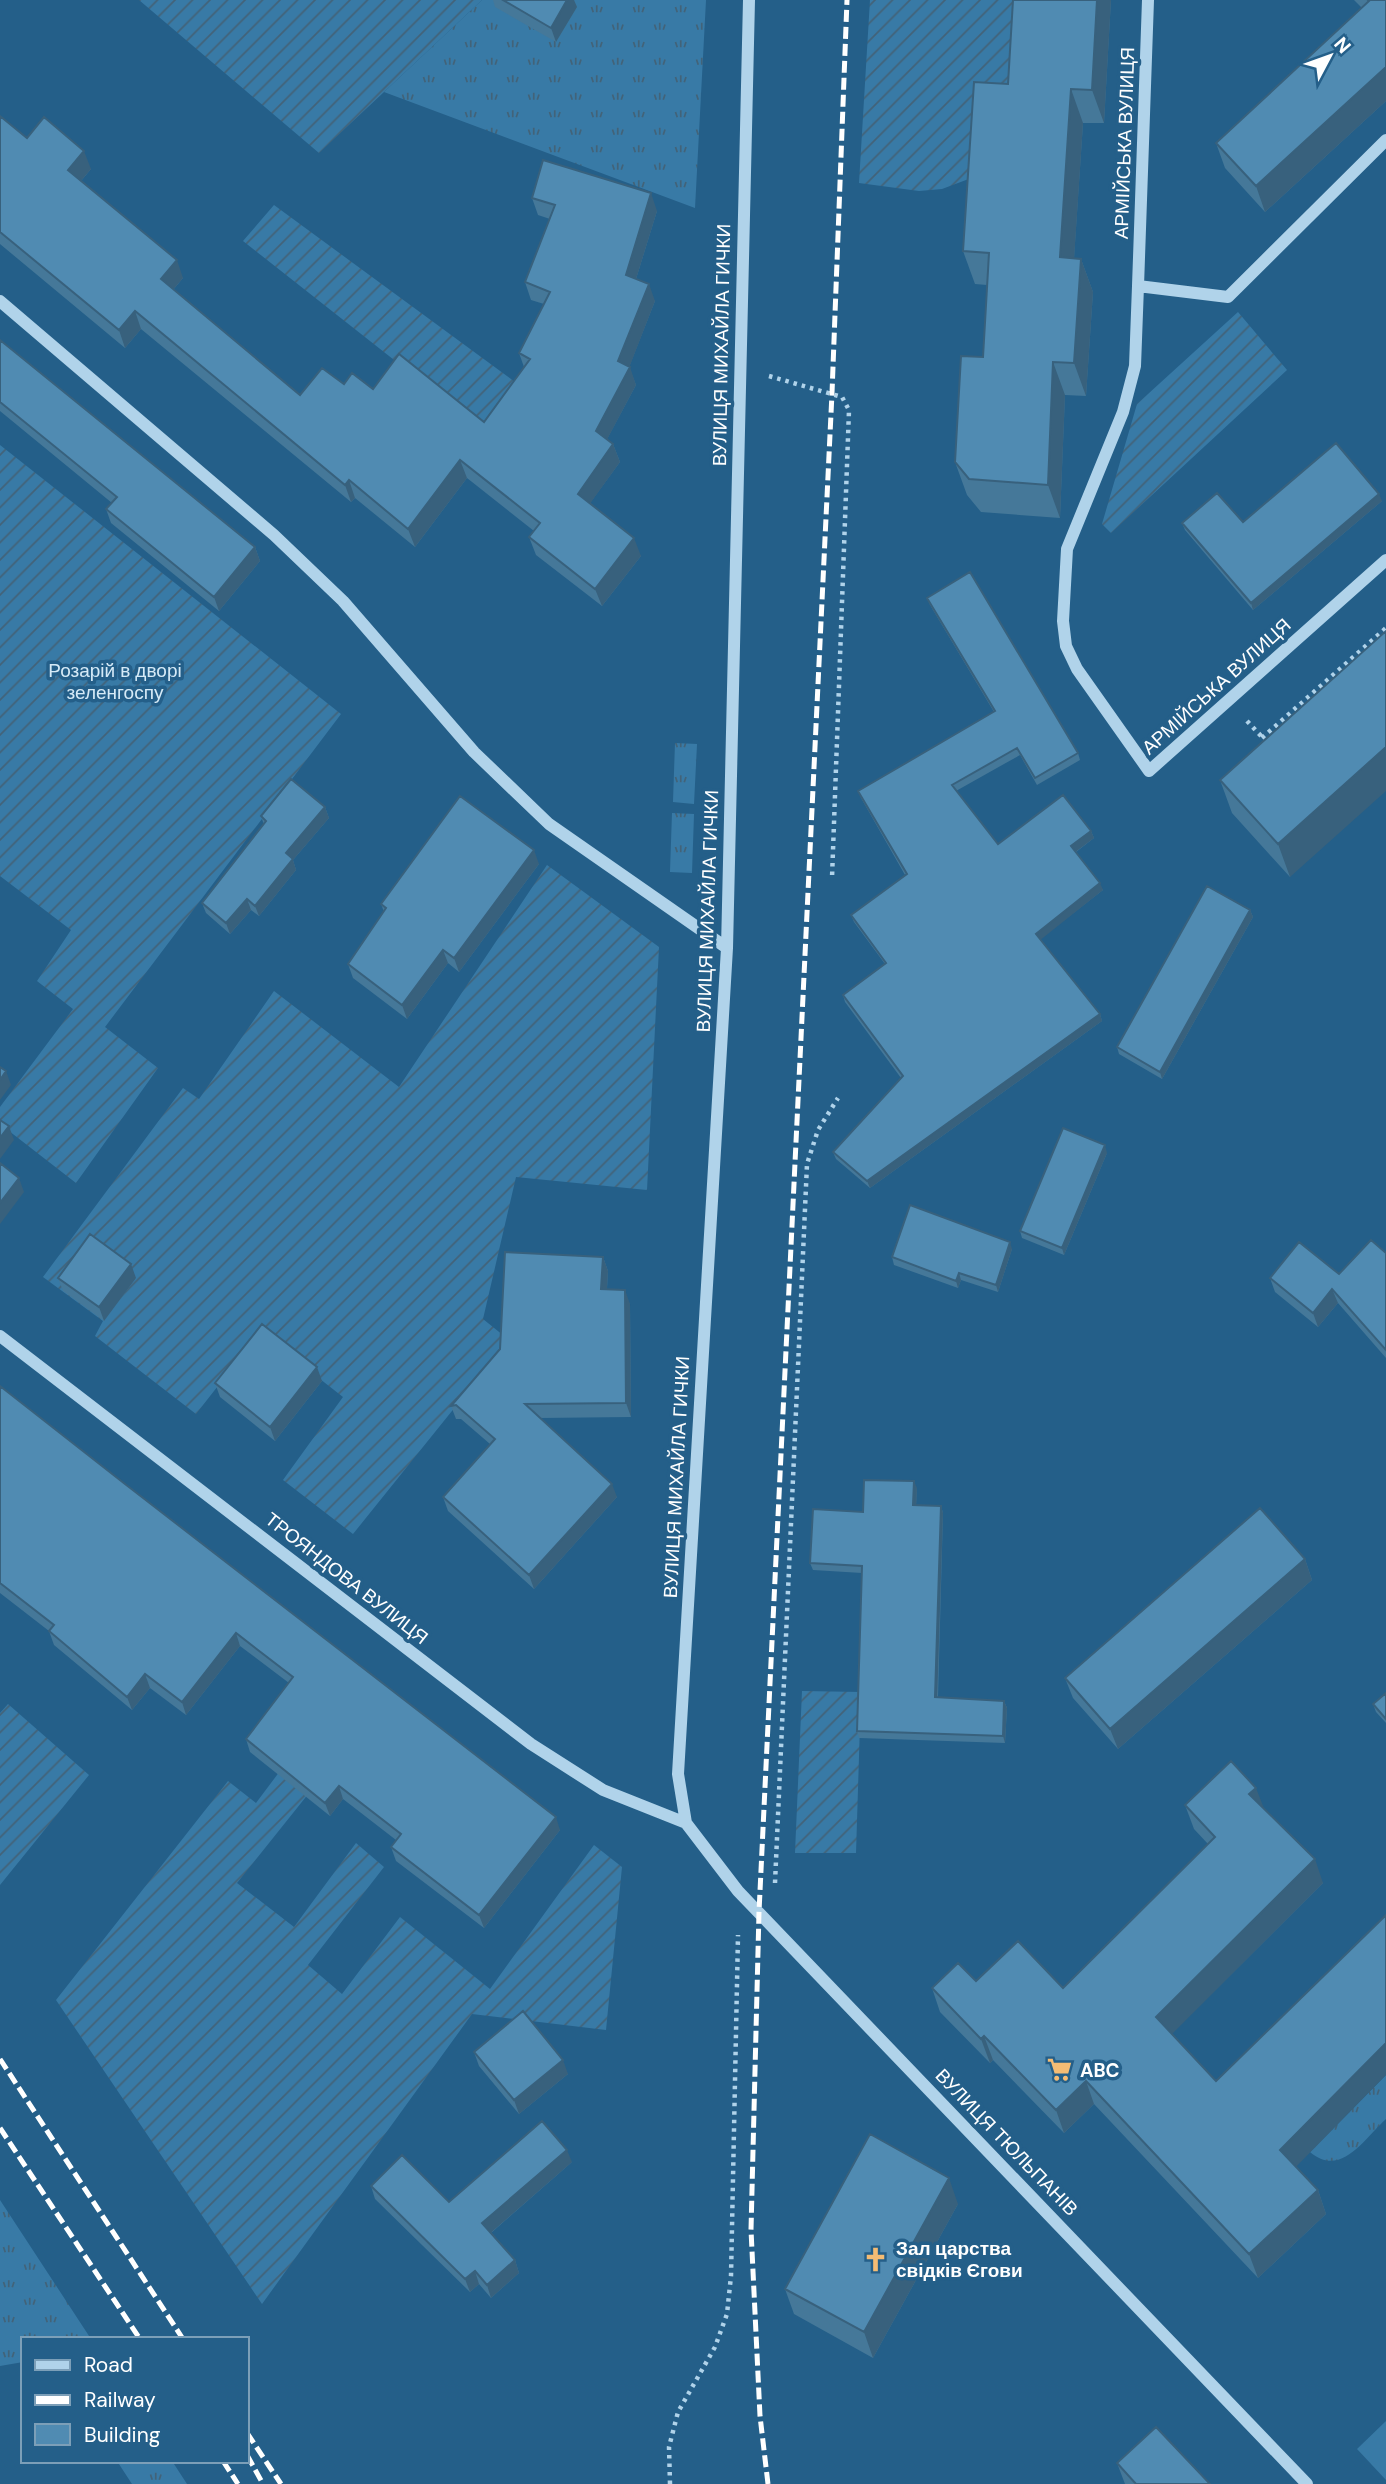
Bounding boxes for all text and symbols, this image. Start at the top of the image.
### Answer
north arrow [1295,21,1365,91]
text: N [1328,32,1356,59]
street label: АРМІЙСЬКА ВУЛИЦЯ [1109,47,1140,240]
street label: ВУЛИЦЯ МИХАЙЛА ГИЧКИ [707,224,736,466]
street label: АРМІЙСЬКА ВУЛИЦЯ [1137,613,1296,760]
park label: Розарій в дворі зеленгоспу [48,658,182,705]
street label: ВУЛИЦЯ МИХАЙЛА ГИЧКИ [691,789,724,1033]
street label: ВУЛИЦЯ МИХАЙЛА ГИЧКИ [658,1355,695,1599]
street label: ТРОЯНДОВА ВУЛИЦЯ [260,1507,433,1650]
supermarket icon: ABC [1046,2056,1074,2084]
place label: ABC [1080,2058,1120,2083]
street label: ВУЛИЦЯ ТЮЛЬПАНІВ [930,2063,1083,2221]
place label: Зал царства свідків Єгови [896,2236,1023,2283]
church icon: Зал царства свідків Єгови [862,2245,890,2273]
legend [21,2337,248,2463]
text: Road [84,2351,133,2379]
text: Railway [84,2386,156,2414]
text: Building [84,2421,161,2449]

